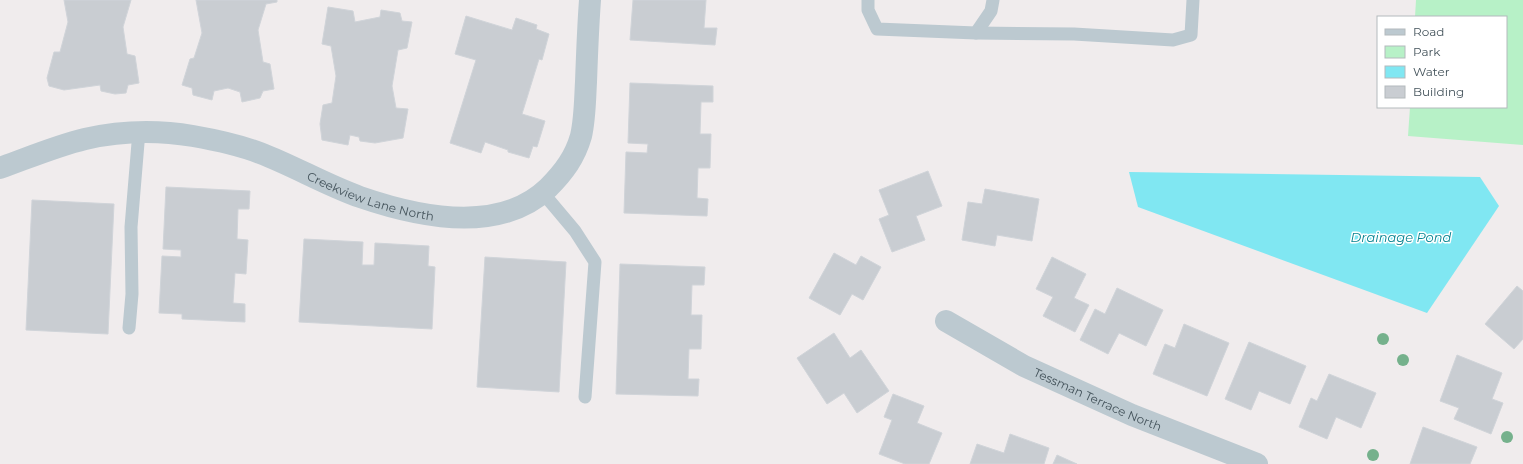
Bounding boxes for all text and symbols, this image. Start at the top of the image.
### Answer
legend [1377,16,1507,108]
text: Road [1413,24,1444,39]
text: Park [1413,44,1441,59]
text: Water [1413,64,1450,79]
text: Building [1413,84,1464,99]
street label: Creekview Lane North [305,168,435,223]
water label: Drainage Pond [1351,229,1452,245]
street label: Tessman Terrace North [1032,364,1164,433]

